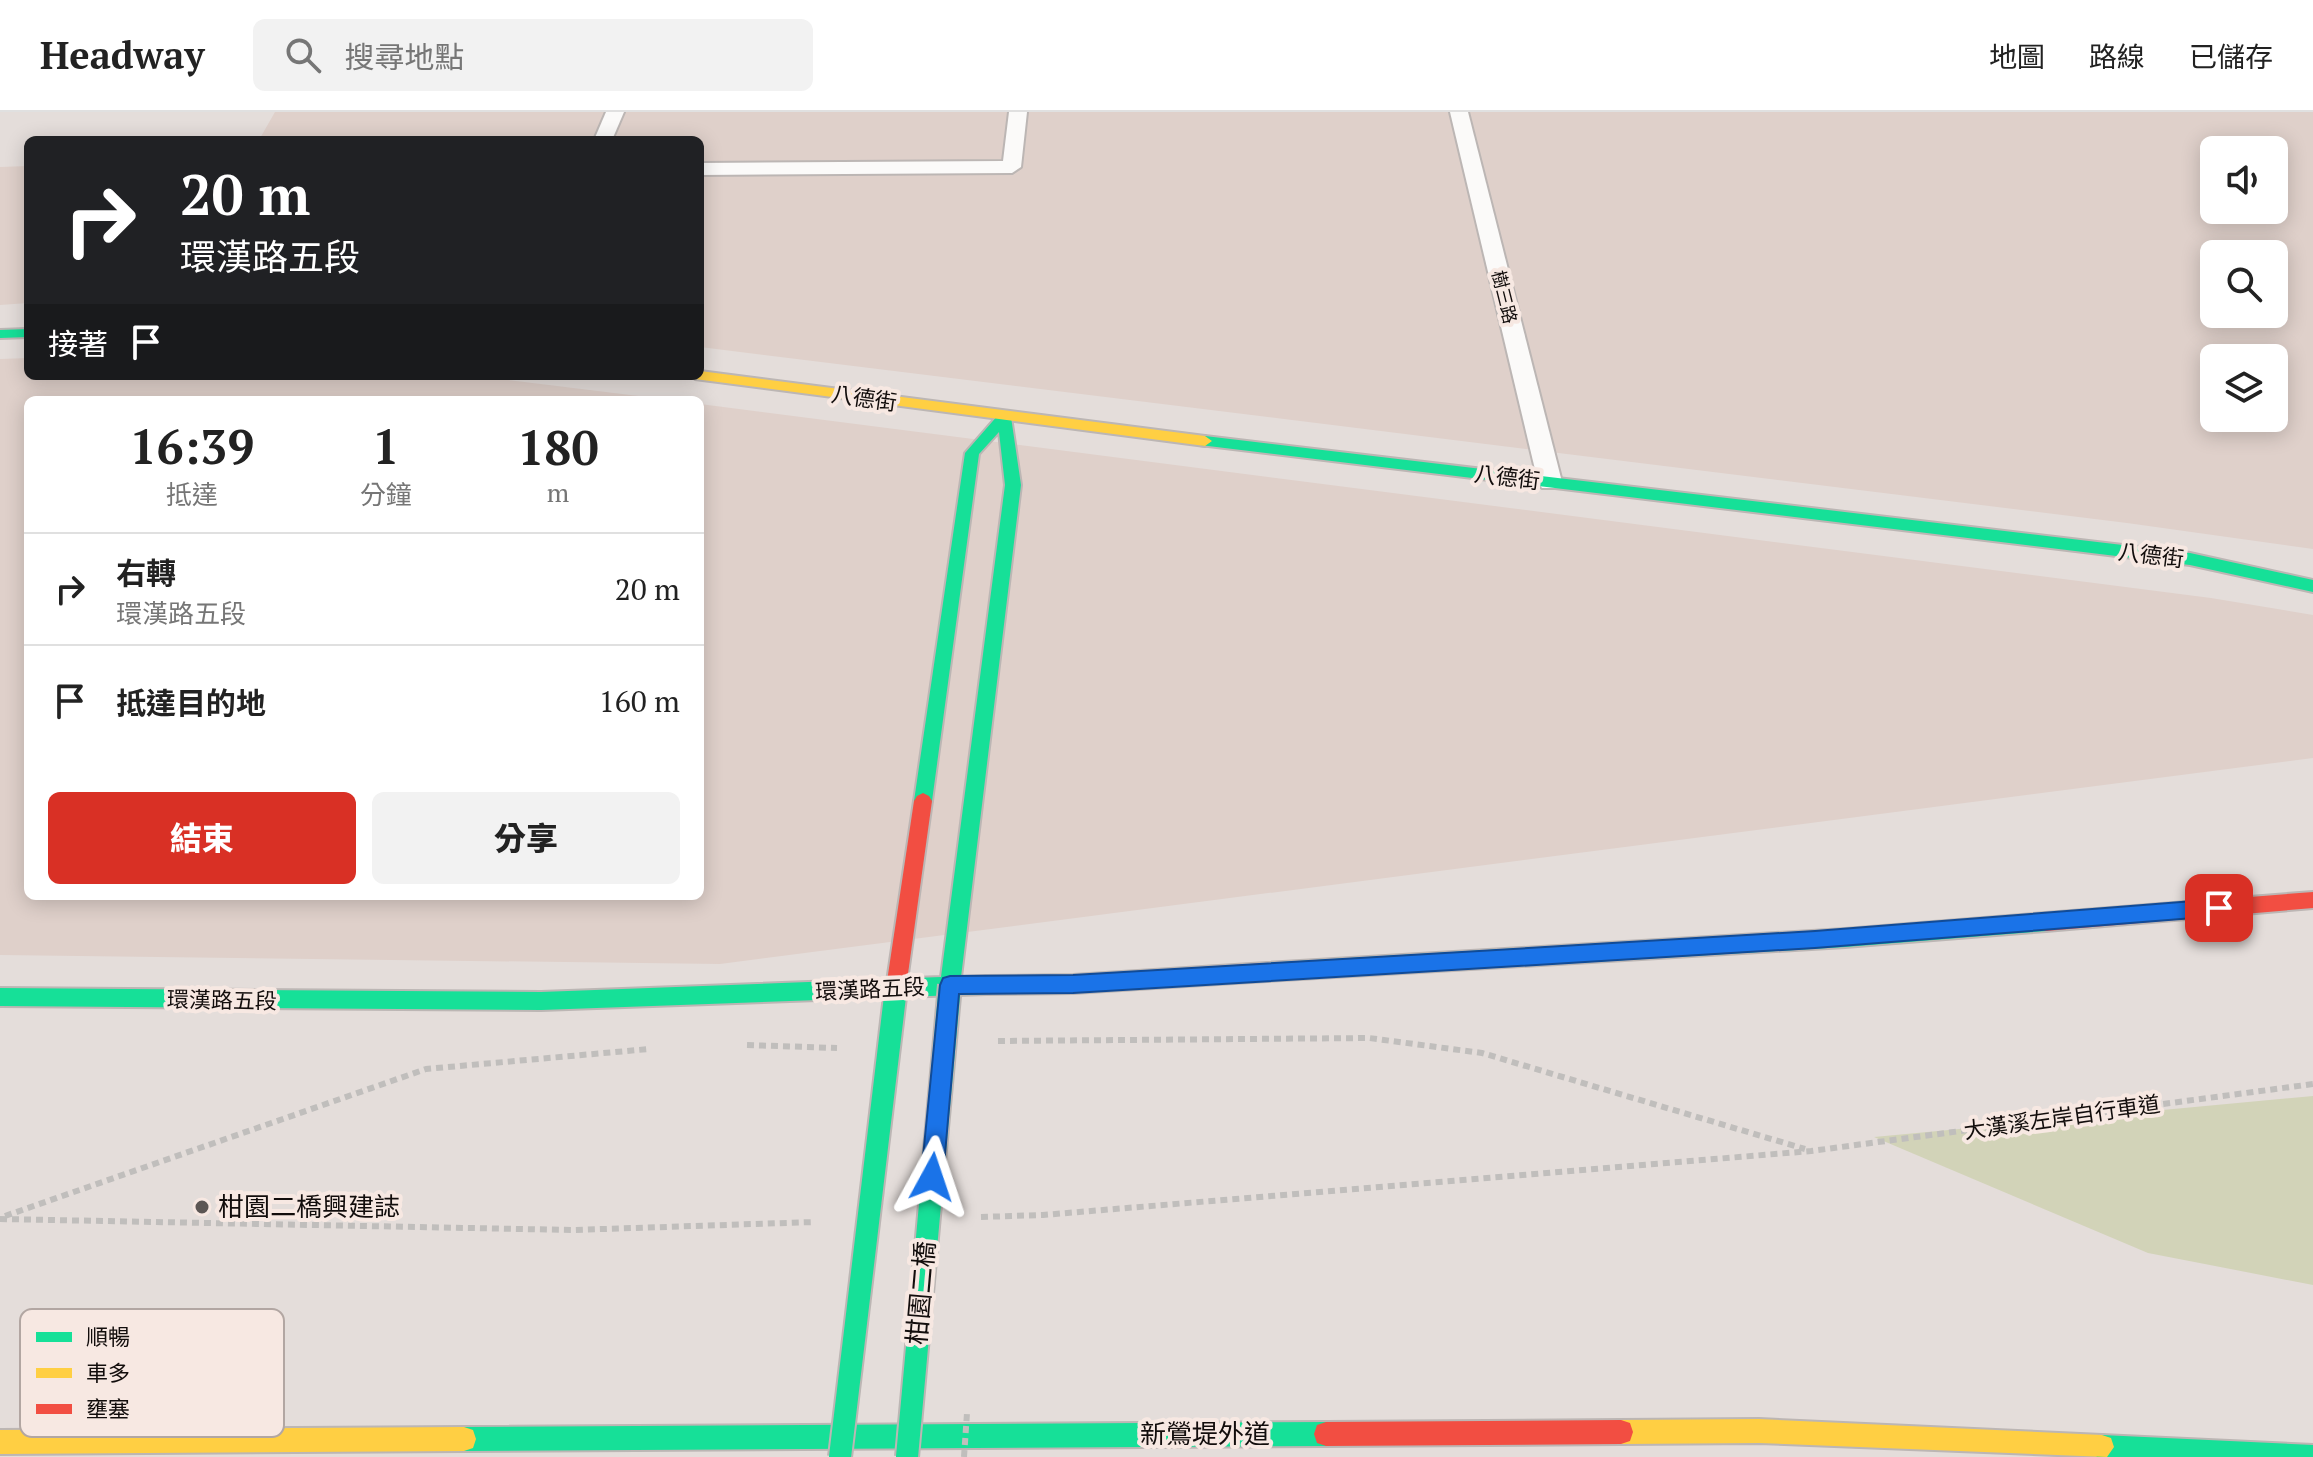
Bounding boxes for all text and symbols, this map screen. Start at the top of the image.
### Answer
search box [253,19,813,91]
text: Headway [40,30,205,80]
icon: search [281,33,325,77]
text: 搜尋地點 [345,37,465,77]
text: 地圖 [1989,38,2045,75]
text: 路線 [2089,38,2145,75]
text: 已儲存 [2189,38,2273,75]
map controls [2200,136,2288,432]
button: sound [2200,136,2288,224]
text: 20 m [180,157,310,231]
icon: right [48,168,152,272]
text: 環漢路五段 [180,233,360,280]
button: search [2200,240,2288,328]
street label: 樹三路 [1487,268,1523,326]
icon: arrive [124,320,168,364]
text: 接著 [48,324,108,364]
button: layers [2200,344,2288,432]
street label: 八德街 [829,379,899,416]
text: 16:39 [129,414,254,478]
text: 1 [372,414,399,478]
text: 180 [517,415,599,479]
street label: 八德街 [1473,458,1542,495]
text: m [547,475,569,509]
text: 抵達 [166,477,218,511]
text: 分鐘 [360,477,412,511]
street label: 八德街 [2117,536,2186,573]
text: 右轉 [116,553,176,593]
icon: right [48,567,92,611]
text: 20 m [615,569,680,609]
text: 環漢路五段 [116,596,246,630]
icon: arrive [48,679,92,723]
text: 160 m [599,681,680,721]
text: 抵達目的地 [116,683,266,723]
button: 結束 [48,792,356,884]
button: 分享 [372,792,680,884]
pin [2185,874,2253,942]
icon: arrive [2197,886,2241,930]
street label: 環漢路五段 [814,971,926,1006]
street label: 環漢路五段 [167,984,277,1015]
street label: 大漢溪左岸自行車道 [1962,1088,2162,1145]
position arrow [890,1135,974,1219]
place label: 柑園二橋興建誌 [218,1189,400,1223]
marker: 柑園二橋興建誌 [193,1198,211,1216]
street label: 柑園二橋 [899,1240,941,1346]
legend [20,1309,284,1437]
text: 順暢 [86,1322,130,1351]
text: 車多 [86,1358,130,1387]
text: 壅塞 [86,1394,130,1423]
street label: 新鶯堤外道 [1140,1416,1270,1450]

